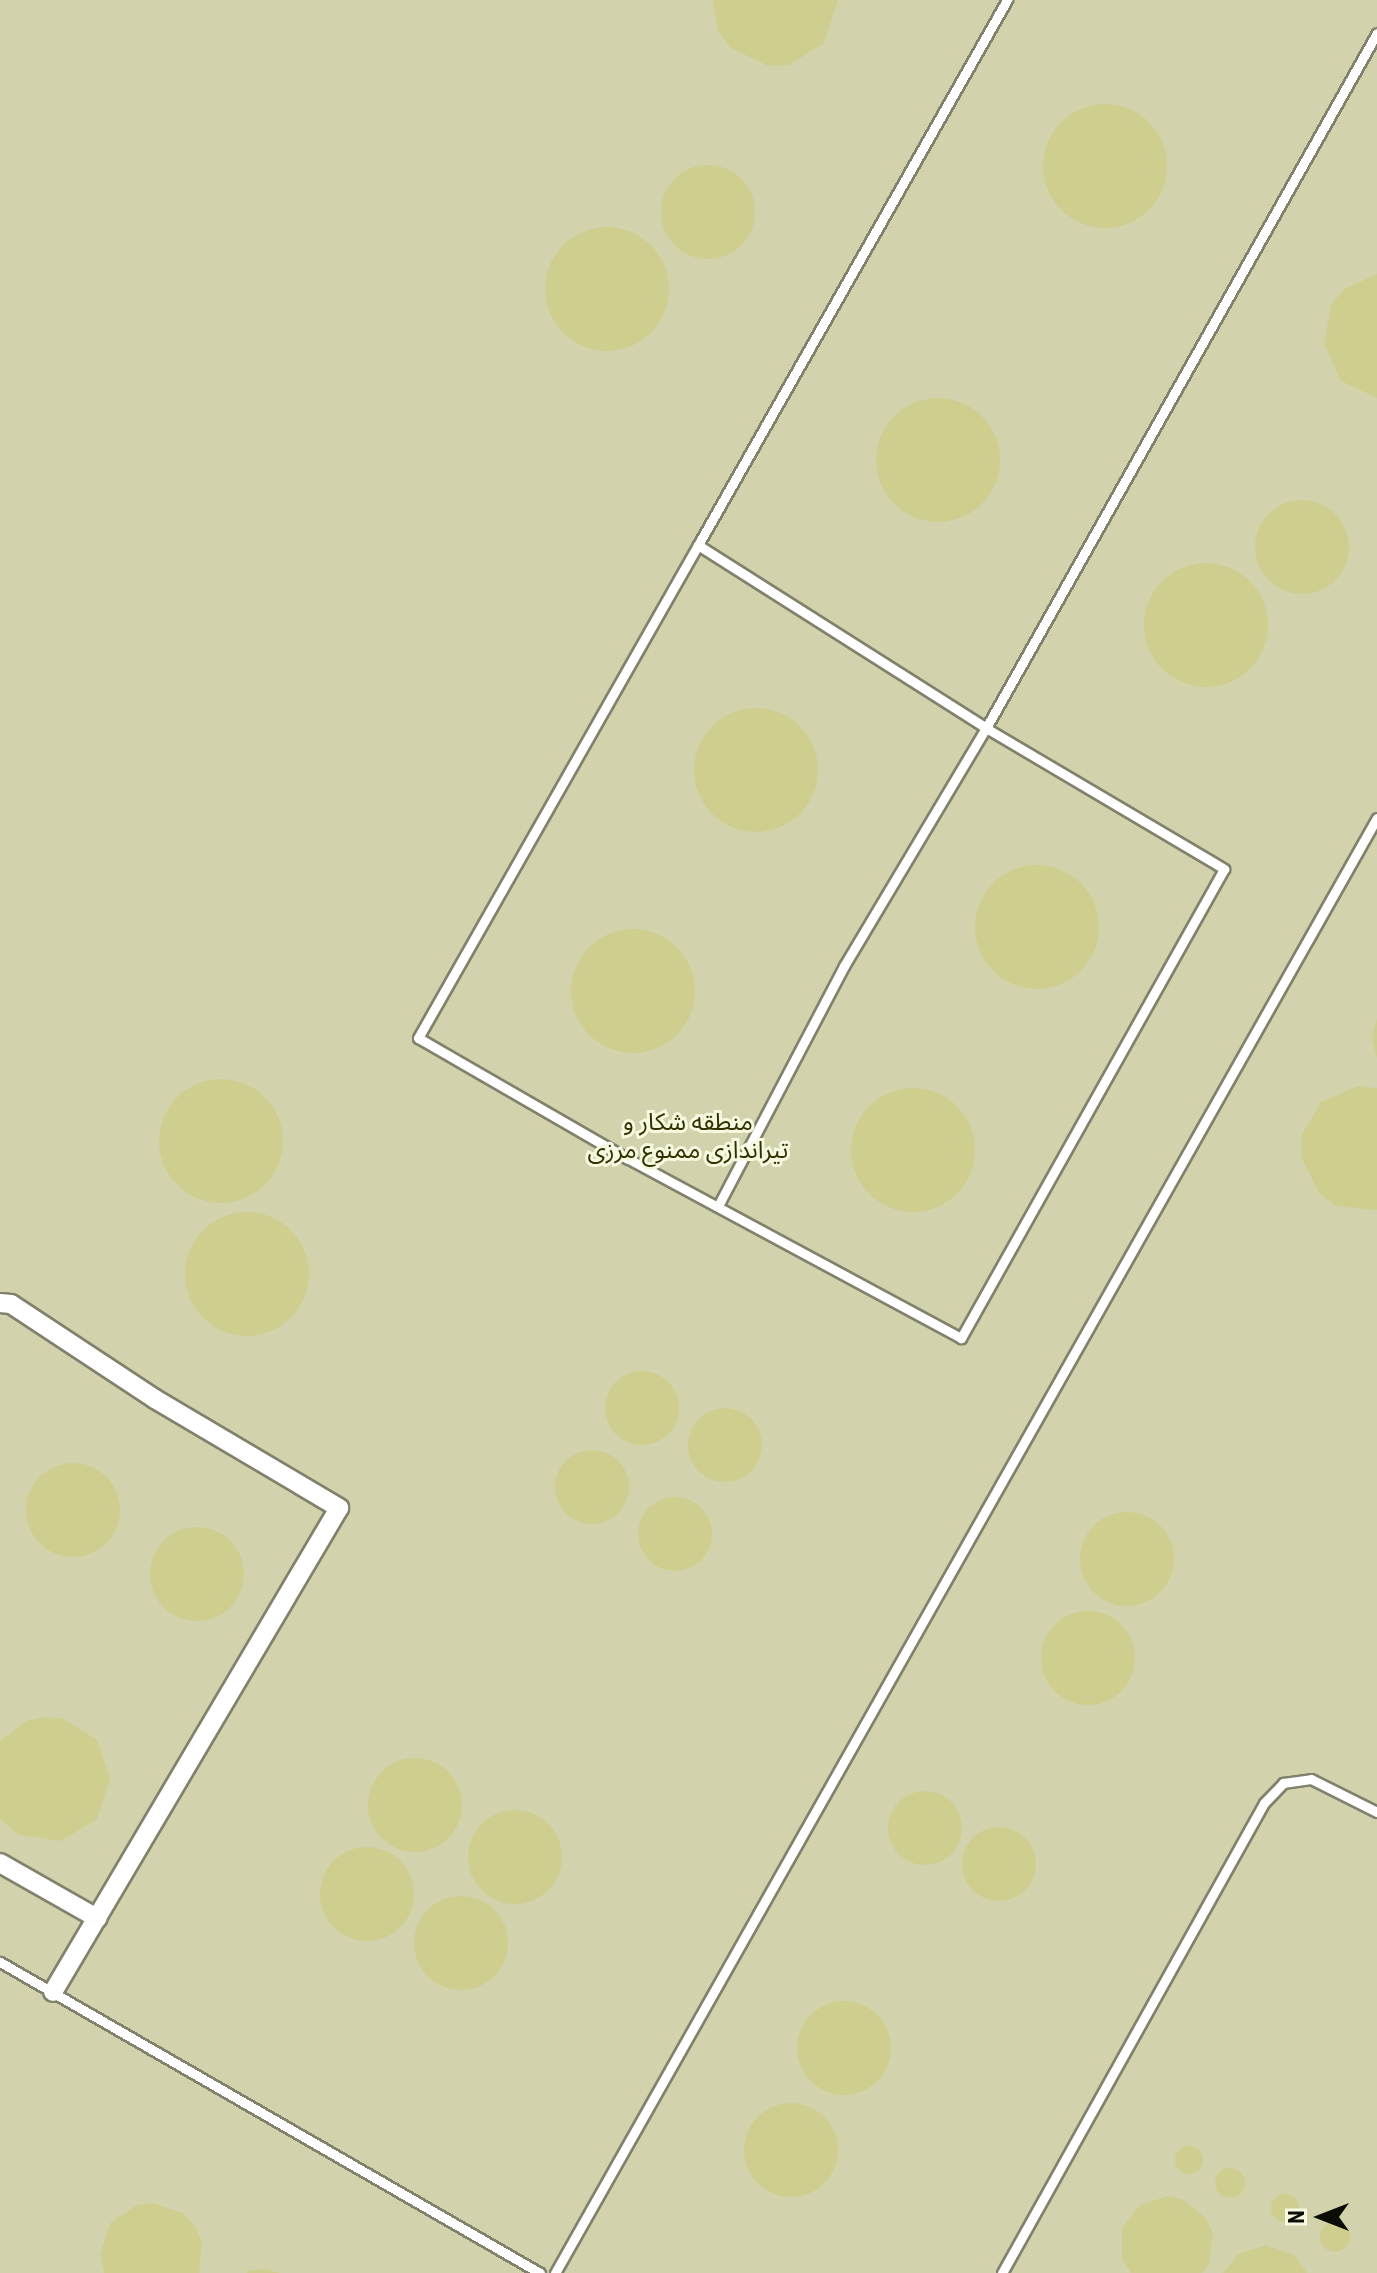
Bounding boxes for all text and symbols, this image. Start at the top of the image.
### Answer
park label: منطقه شکار و تیراندازی ممنوع مرزی [587,1109,789,1165]
north arrow [1281,2177,1361,2257]
text: N [1284,2210,1309,2224]

